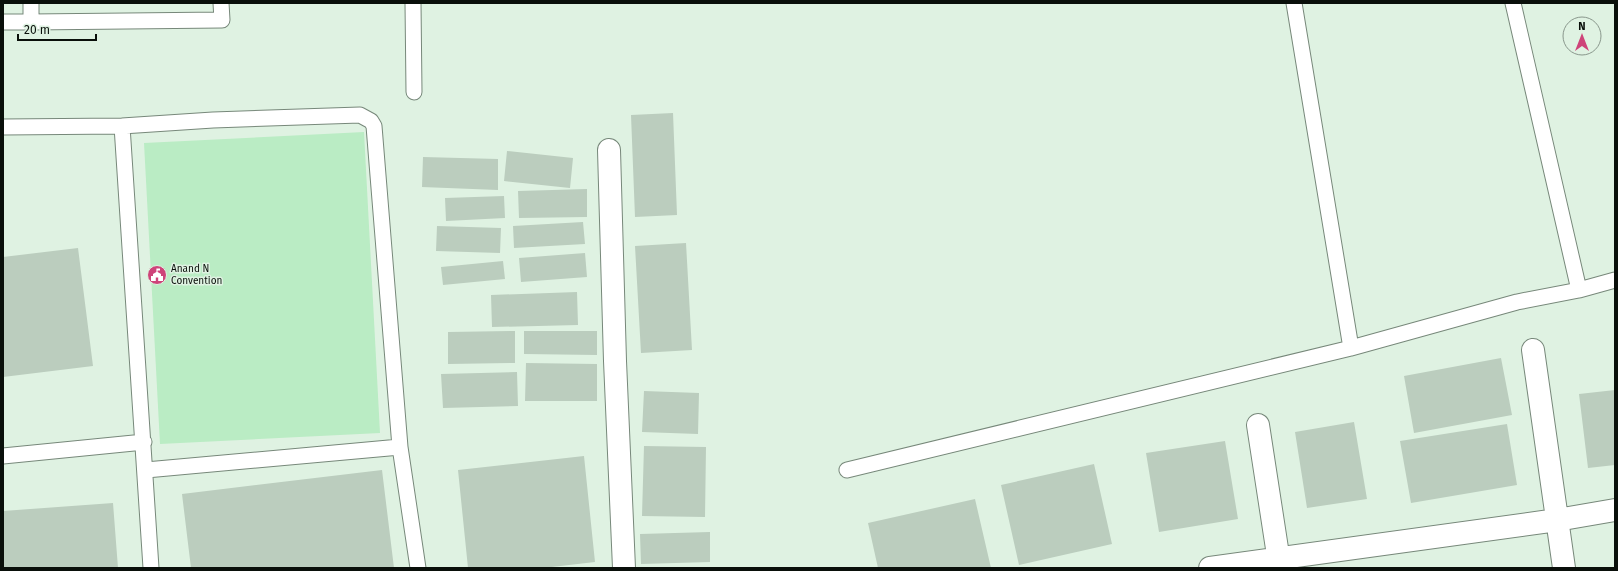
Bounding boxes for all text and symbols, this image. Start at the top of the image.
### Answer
scale bar [18,16,96,42]
north arrow [1562,16,1602,56]
text: N [1578,20,1586,33]
text: 20 m [24,23,50,37]
place label: Anand N Convention [171,263,222,287]
public building icon: Anand N Convention [146,264,168,286]

